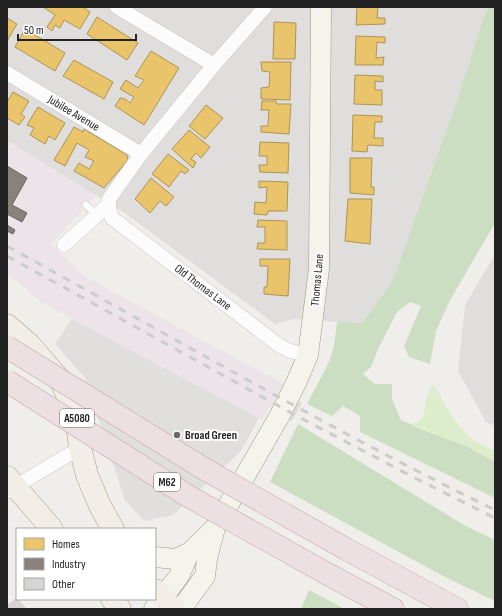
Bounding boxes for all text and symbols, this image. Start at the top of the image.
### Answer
scale bar [18,16,136,42]
text: 50 m [24,23,44,38]
street label: Jubilee Avenue [44,92,103,135]
street label: Thomas Lane [308,253,327,307]
street label: Old Thomas Lane [171,261,234,314]
road number: A5080 [60,409,94,427]
place label: Broad Green [185,428,237,443]
marker: Broad Green [172,430,182,440]
road number: M62 [154,473,180,491]
legend [16,528,156,600]
text: Homes [52,537,80,552]
text: Industry [52,557,86,572]
text: Other [52,577,76,592]

